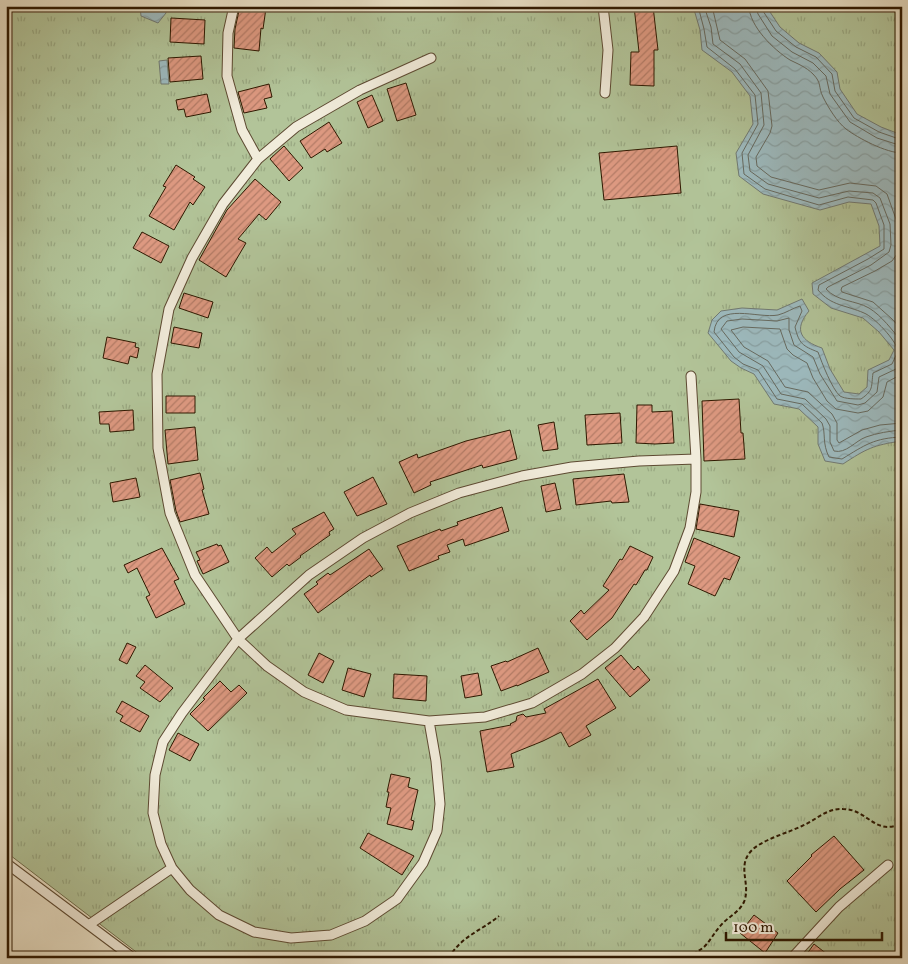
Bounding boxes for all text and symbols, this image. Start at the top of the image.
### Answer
scale bar [726,909,882,941]
text: 100 m [733,918,773,939]

